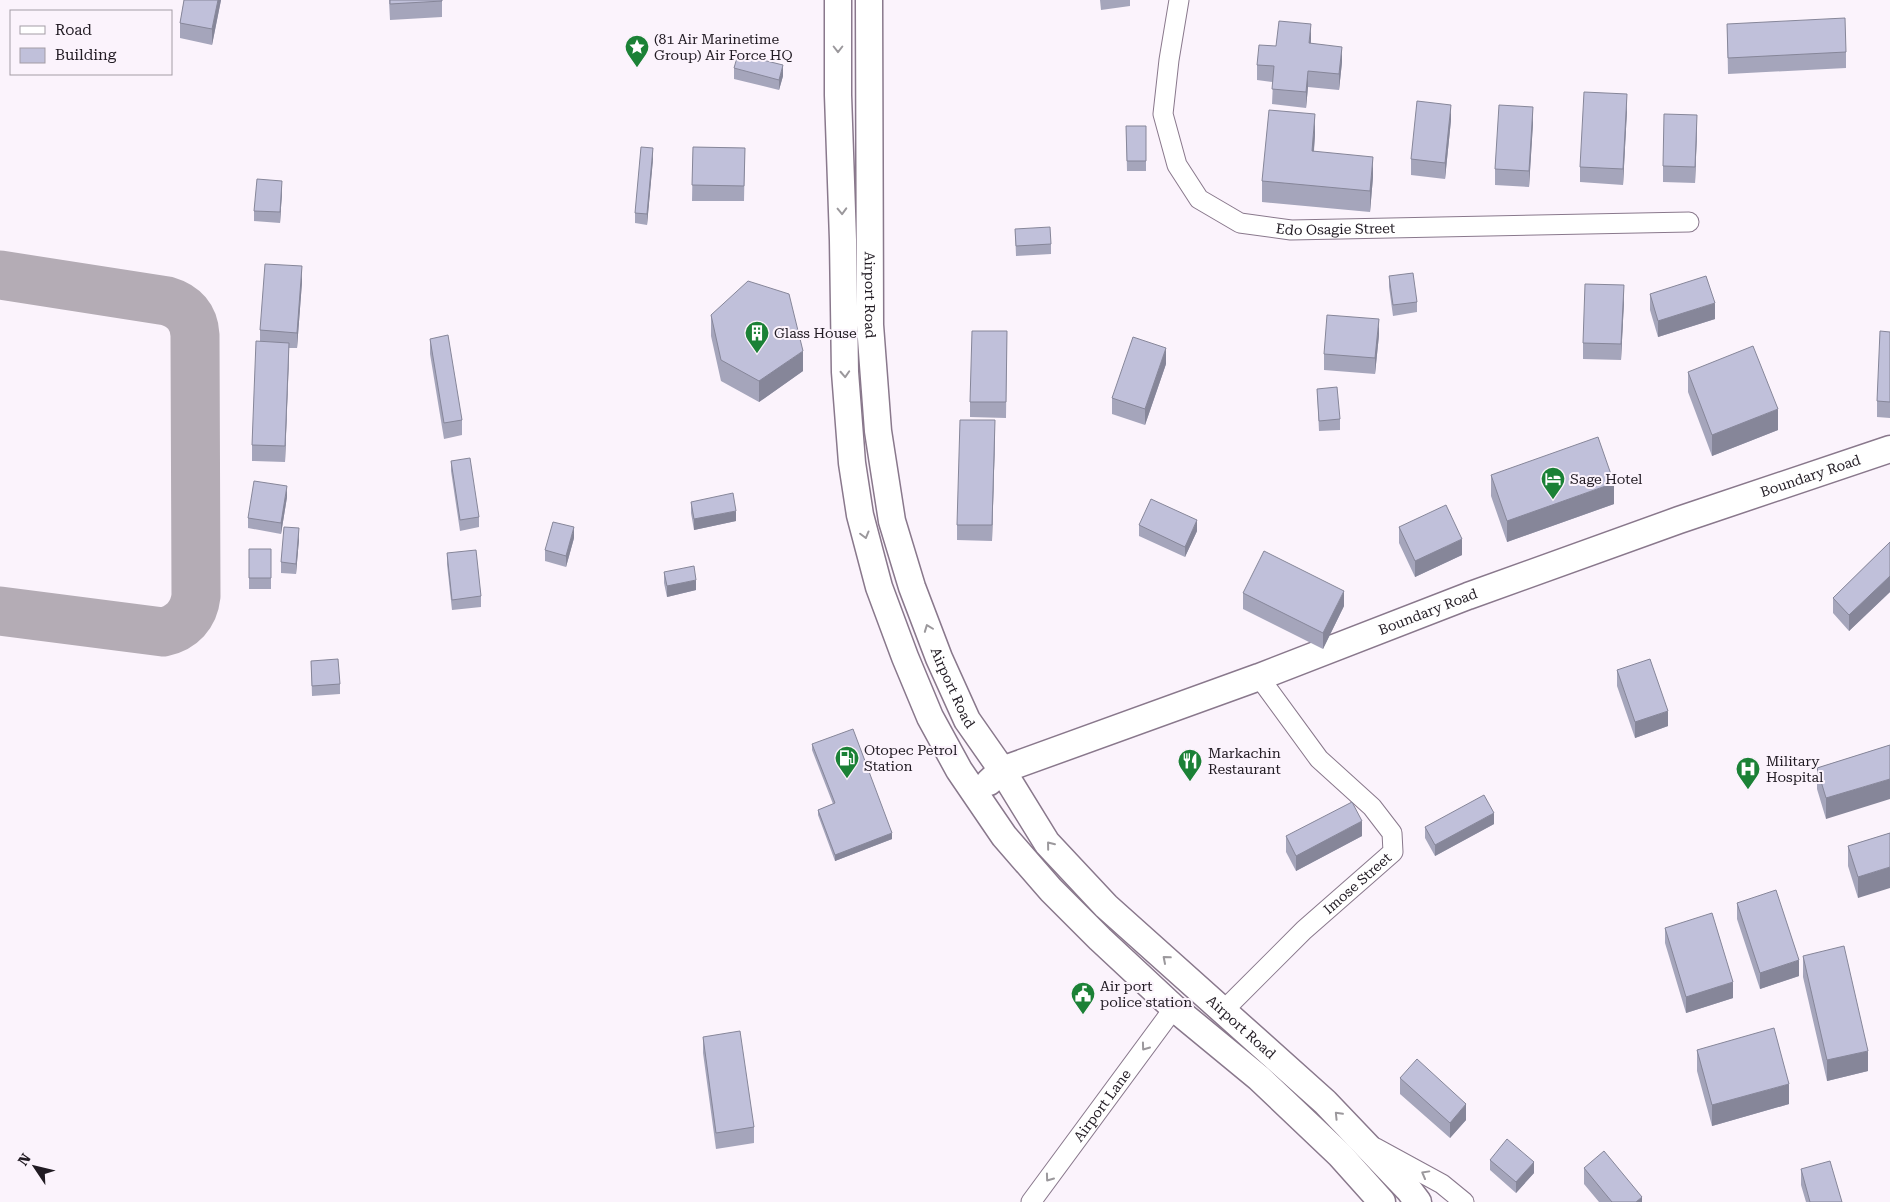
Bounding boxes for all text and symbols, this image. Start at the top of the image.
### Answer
legend [10,10,172,75]
text: Road [55,21,92,39]
place label: (81 Air Marinetime Group) Air Force HQ [654,31,793,63]
place icon: (81 Air Marinetime Group) Air Force HQ [624,34,650,68]
one-way arrow [833,45,843,53]
text: Building [55,46,117,64]
one-way arrow [836,207,847,215]
street label: Edo Osagie Street [1275,220,1395,238]
street label: Airport Road [862,251,879,339]
building icon: Glass House [744,320,770,354]
place label: Glass House [774,325,857,341]
one-way arrow [840,370,851,378]
street label: Boundary Road [1758,452,1863,500]
hotel icon: Sage Hotel [1540,466,1566,500]
place label: Sage Hotel [1570,471,1643,487]
one-way arrow [859,530,870,539]
street label: Boundary Road [1376,585,1479,638]
one-way arrow [924,624,934,633]
street label: Airport Road [928,645,978,731]
place label: Otopec Petrol Station [864,742,958,774]
fuel station icon: Otopec Petrol Station [834,745,860,779]
place label: Markachin Restaurant [1208,745,1281,777]
restaurant icon: Markachin Restaurant [1177,748,1203,782]
place label: Military Hospital [1766,753,1824,785]
hospital icon: Military Hospital [1735,756,1761,790]
one-way arrow [1046,842,1055,851]
street label: Imose Street [1320,849,1394,917]
one-way arrow [1162,956,1171,965]
place label: Air port police station [1100,978,1192,1010]
public building icon: Air port police station [1070,981,1096,1015]
street label: Airport Road [1204,992,1279,1062]
one-way arrow [1142,1041,1151,1051]
street label: Airport Lane [1070,1066,1134,1145]
one-way arrow [1335,1112,1344,1121]
north arrow [10,1142,60,1192]
text: N [15,1150,34,1169]
one-way arrow [1421,1171,1430,1181]
one-way arrow [1046,1172,1055,1182]

